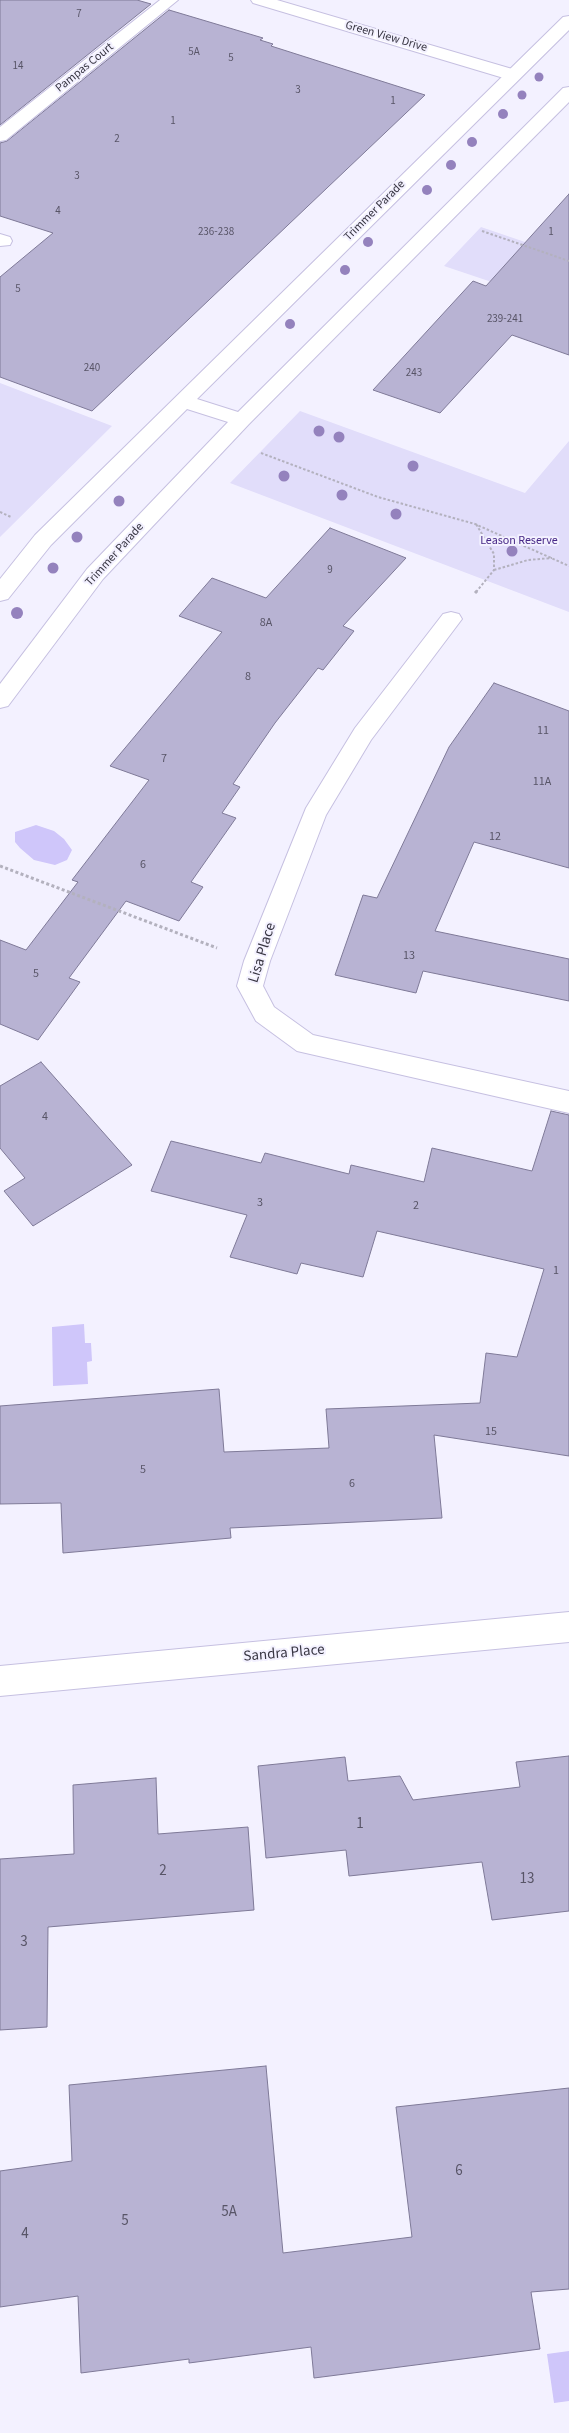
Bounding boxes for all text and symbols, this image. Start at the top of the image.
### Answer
house number: 7 [76,8,82,22]
street label: Green View Drive [343,18,429,56]
street label: Pampas Court [53,40,117,96]
house number: 5A [188,46,200,60]
house number: 5 [228,52,234,66]
house number: 14 [13,60,23,74]
house number: 3 [295,84,301,98]
house number: 1 [390,95,396,109]
house number: 1 [170,115,176,129]
house number: 2 [114,133,120,147]
house number: 3 [74,170,80,184]
street label: Trimmer Parade [342,178,408,244]
house number: 4 [55,205,61,219]
house number: 236-238 [198,226,234,240]
house number: 1 [548,226,554,240]
house number: 5 [15,283,21,297]
house number: 239-241 [487,313,523,327]
house number: 240 [84,362,100,376]
house number: 243 [406,367,422,381]
street label: Trimmer Parade [83,520,147,590]
park label: Leason Reserve [480,534,558,548]
house number: 9 [327,564,333,578]
house number: 8A [260,616,272,630]
house number: 8 [245,670,251,684]
house number: 11 [537,724,549,738]
house number: 7 [161,752,167,766]
house number: 11A [533,775,551,789]
house number: 12 [489,830,501,844]
house number: 6 [140,858,146,872]
street label: Lisa Place [245,921,281,985]
house number: 13 [403,949,415,963]
house number: 5 [33,967,39,981]
house number: 4 [42,1110,48,1124]
house number: 3 [257,1196,263,1210]
house number: 2 [413,1199,419,1213]
house number: 1 [553,1264,559,1278]
house number: 15 [485,1425,497,1439]
house number: 5 [140,1463,146,1477]
house number: 6 [349,1477,355,1491]
street label: Sandra Place [243,1641,325,1667]
house number: 1 [356,1816,364,1834]
house number: 2 [159,1863,167,1881]
house number: 13 [520,1871,534,1889]
house number: 3 [20,1934,28,1952]
house number: 6 [455,2163,463,2181]
house number: 5A [221,2204,237,2222]
house number: 5 [121,2213,129,2231]
house number: 4 [21,2226,29,2244]

